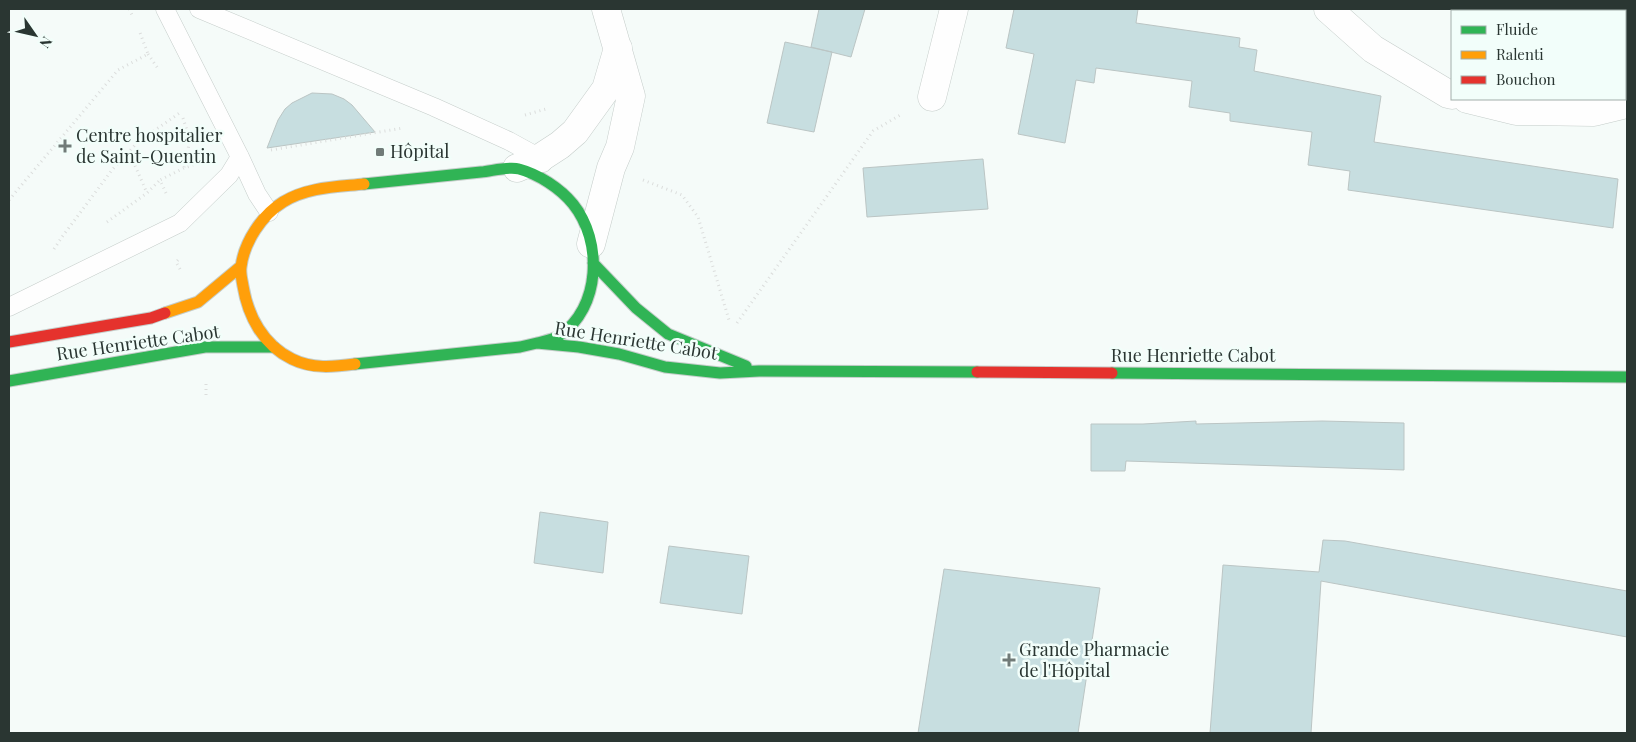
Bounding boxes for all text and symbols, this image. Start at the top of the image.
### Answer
north arrow [10,10,60,60]
legend [1451,10,1626,100]
text: Fluide [1496,19,1538,39]
text: N [35,33,57,52]
text: Ralenti [1496,44,1544,64]
text: Bouchon [1496,69,1556,89]
place label: Centre hospitalier de Saint-Quentin [76,123,222,168]
marker: Centre hospitalier de Saint-Quentin [58,139,72,153]
place label: Hôpital [390,139,449,163]
marker: Hôpital [374,146,386,158]
street label: Rue Henriette Cabot [553,315,720,365]
street label: Rue Henriette Cabot [55,319,222,365]
street label: Rue Henriette Cabot [1111,343,1276,367]
place label: Grande Pharmacie de l'Hôpital [1019,637,1169,682]
marker: Grande Pharmacie de l'Hôpital [1003,654,1015,666]

